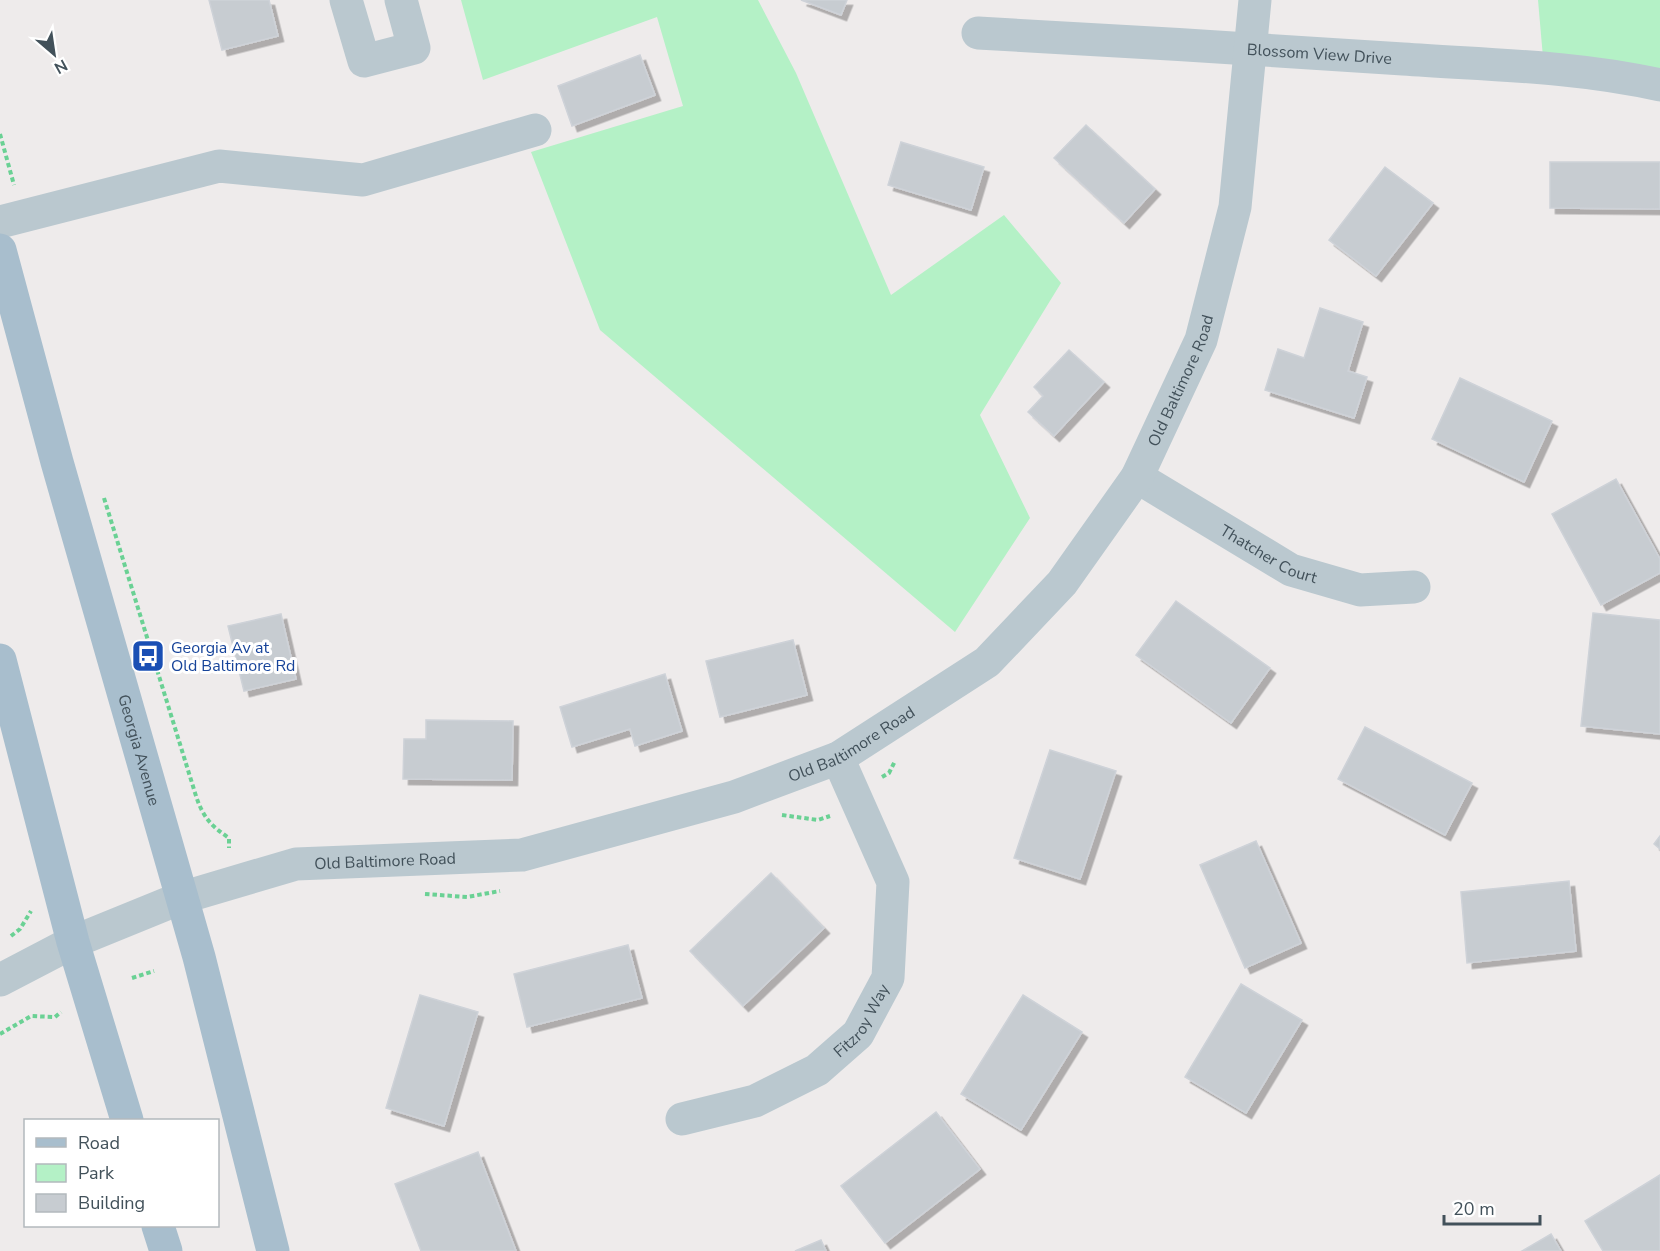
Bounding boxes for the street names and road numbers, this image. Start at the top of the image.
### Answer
street label: Blossom View Drive [1246,39,1393,70]
street label: Old Baltimore Road [1143,313,1219,450]
street label: Thatcher Court [1216,520,1320,589]
street label: Georgia Avenue [112,692,165,808]
street label: Old Baltimore Road [785,701,919,788]
street label: Old Baltimore Road [314,848,456,875]
street label: Fitzroy Way [829,979,895,1063]

